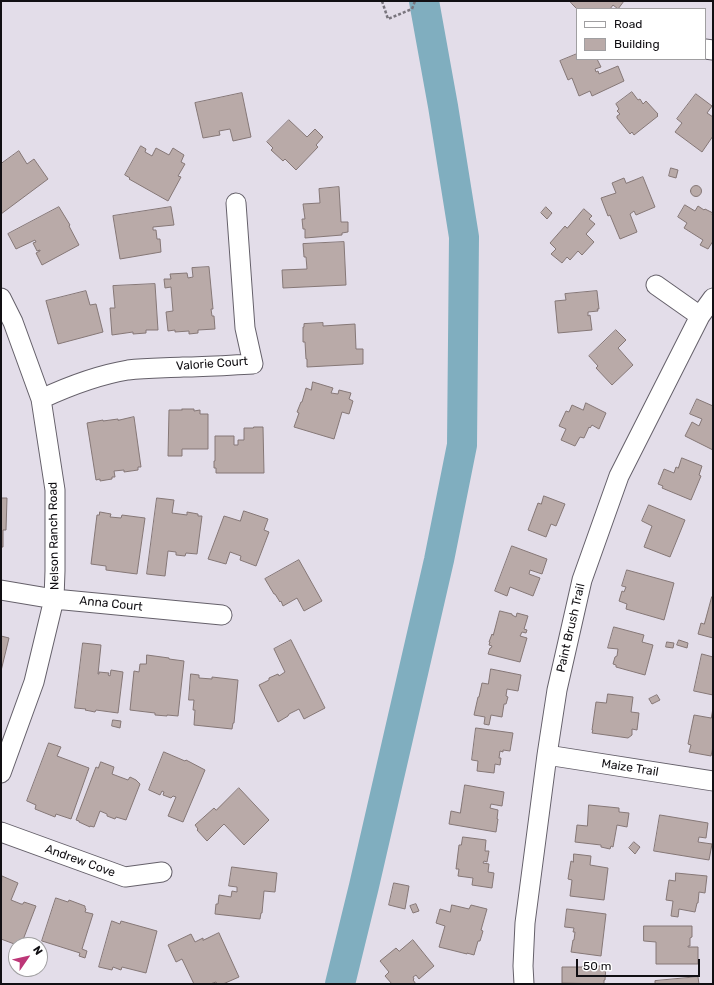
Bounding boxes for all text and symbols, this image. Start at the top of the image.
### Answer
legend [576,8,706,60]
text: Road [614,17,642,31]
text: Building [614,37,660,51]
street label: Valorie Court [176,354,248,374]
street label: Nelson Ranch Road [46,482,62,590]
street label: Paint Brush Trail [554,582,588,674]
street label: Anna Court [79,594,143,614]
street label: Maize Trail [600,756,660,780]
street label: Andrew Cove [43,842,117,880]
north arrow [8,937,48,977]
text: N [30,944,45,957]
scale bar [578,951,702,977]
text: 50 m [583,959,611,973]

